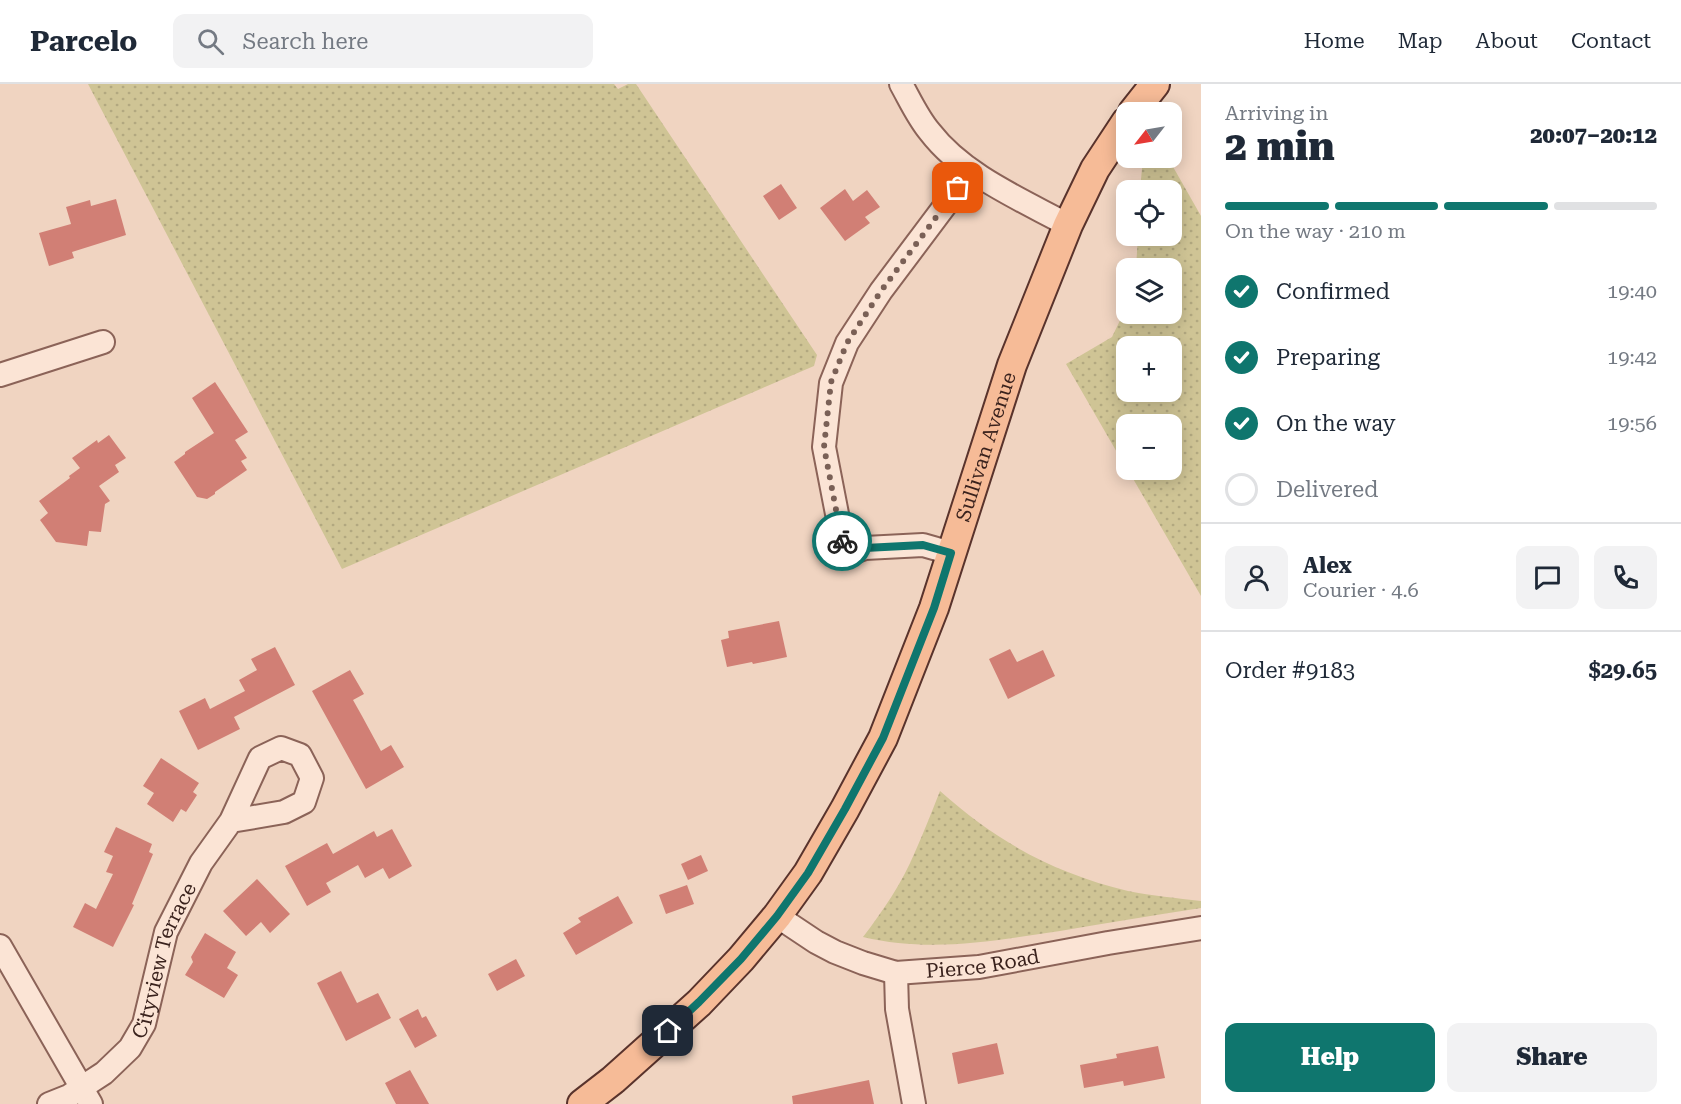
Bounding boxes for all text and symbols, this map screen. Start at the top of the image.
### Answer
search box [173,14,593,68]
text: Parcelo [30,25,137,58]
icon: search [194,25,227,58]
text: Search here [242,29,368,54]
text: Home [1304,29,1365,53]
text: Map [1398,29,1443,53]
text: About [1476,29,1538,53]
text: Contact [1571,29,1651,53]
text: Arriving in [1225,101,1328,125]
north arrow [1116,102,1182,168]
map controls [1116,102,1182,480]
text: 20:07–20:12 [1530,123,1657,148]
text: 2 min [1225,124,1335,170]
pin [932,162,983,213]
icon: bag [941,171,974,204]
button: locate [1116,180,1182,246]
text: On the way · 210 m [1225,219,1406,243]
button: layers [1116,258,1182,324]
icon: check [1225,275,1258,308]
text: Confirmed [1276,279,1390,304]
text: 19:40 [1607,279,1657,303]
button: + [1116,336,1182,402]
icon: check [1225,341,1258,374]
text: Preparing [1276,345,1380,370]
text: 19:42 [1607,345,1657,369]
street label: Sullivan Avenue [951,369,1021,524]
icon: check [1225,407,1258,440]
text: On the way [1276,411,1396,436]
text: 19:56 [1607,411,1657,435]
button: − [1116,414,1182,480]
text: Delivered [1276,477,1378,502]
courier [812,511,872,571]
icon: bike [826,525,859,558]
button: person [1225,546,1288,609]
button: chat [1516,546,1579,609]
button: phone [1594,546,1657,609]
text: Alex [1303,553,1352,578]
text: Courier · 4.6 [1303,578,1419,602]
text: Order #9183 [1225,658,1355,683]
text: $29.65 [1588,658,1657,683]
street label: Cityview Terrace [126,879,201,1043]
street label: Pierce Road [925,944,1042,983]
pin [642,1005,693,1056]
icon: home [651,1014,684,1047]
button: Help [1225,1023,1435,1092]
button: Share [1447,1023,1657,1092]

